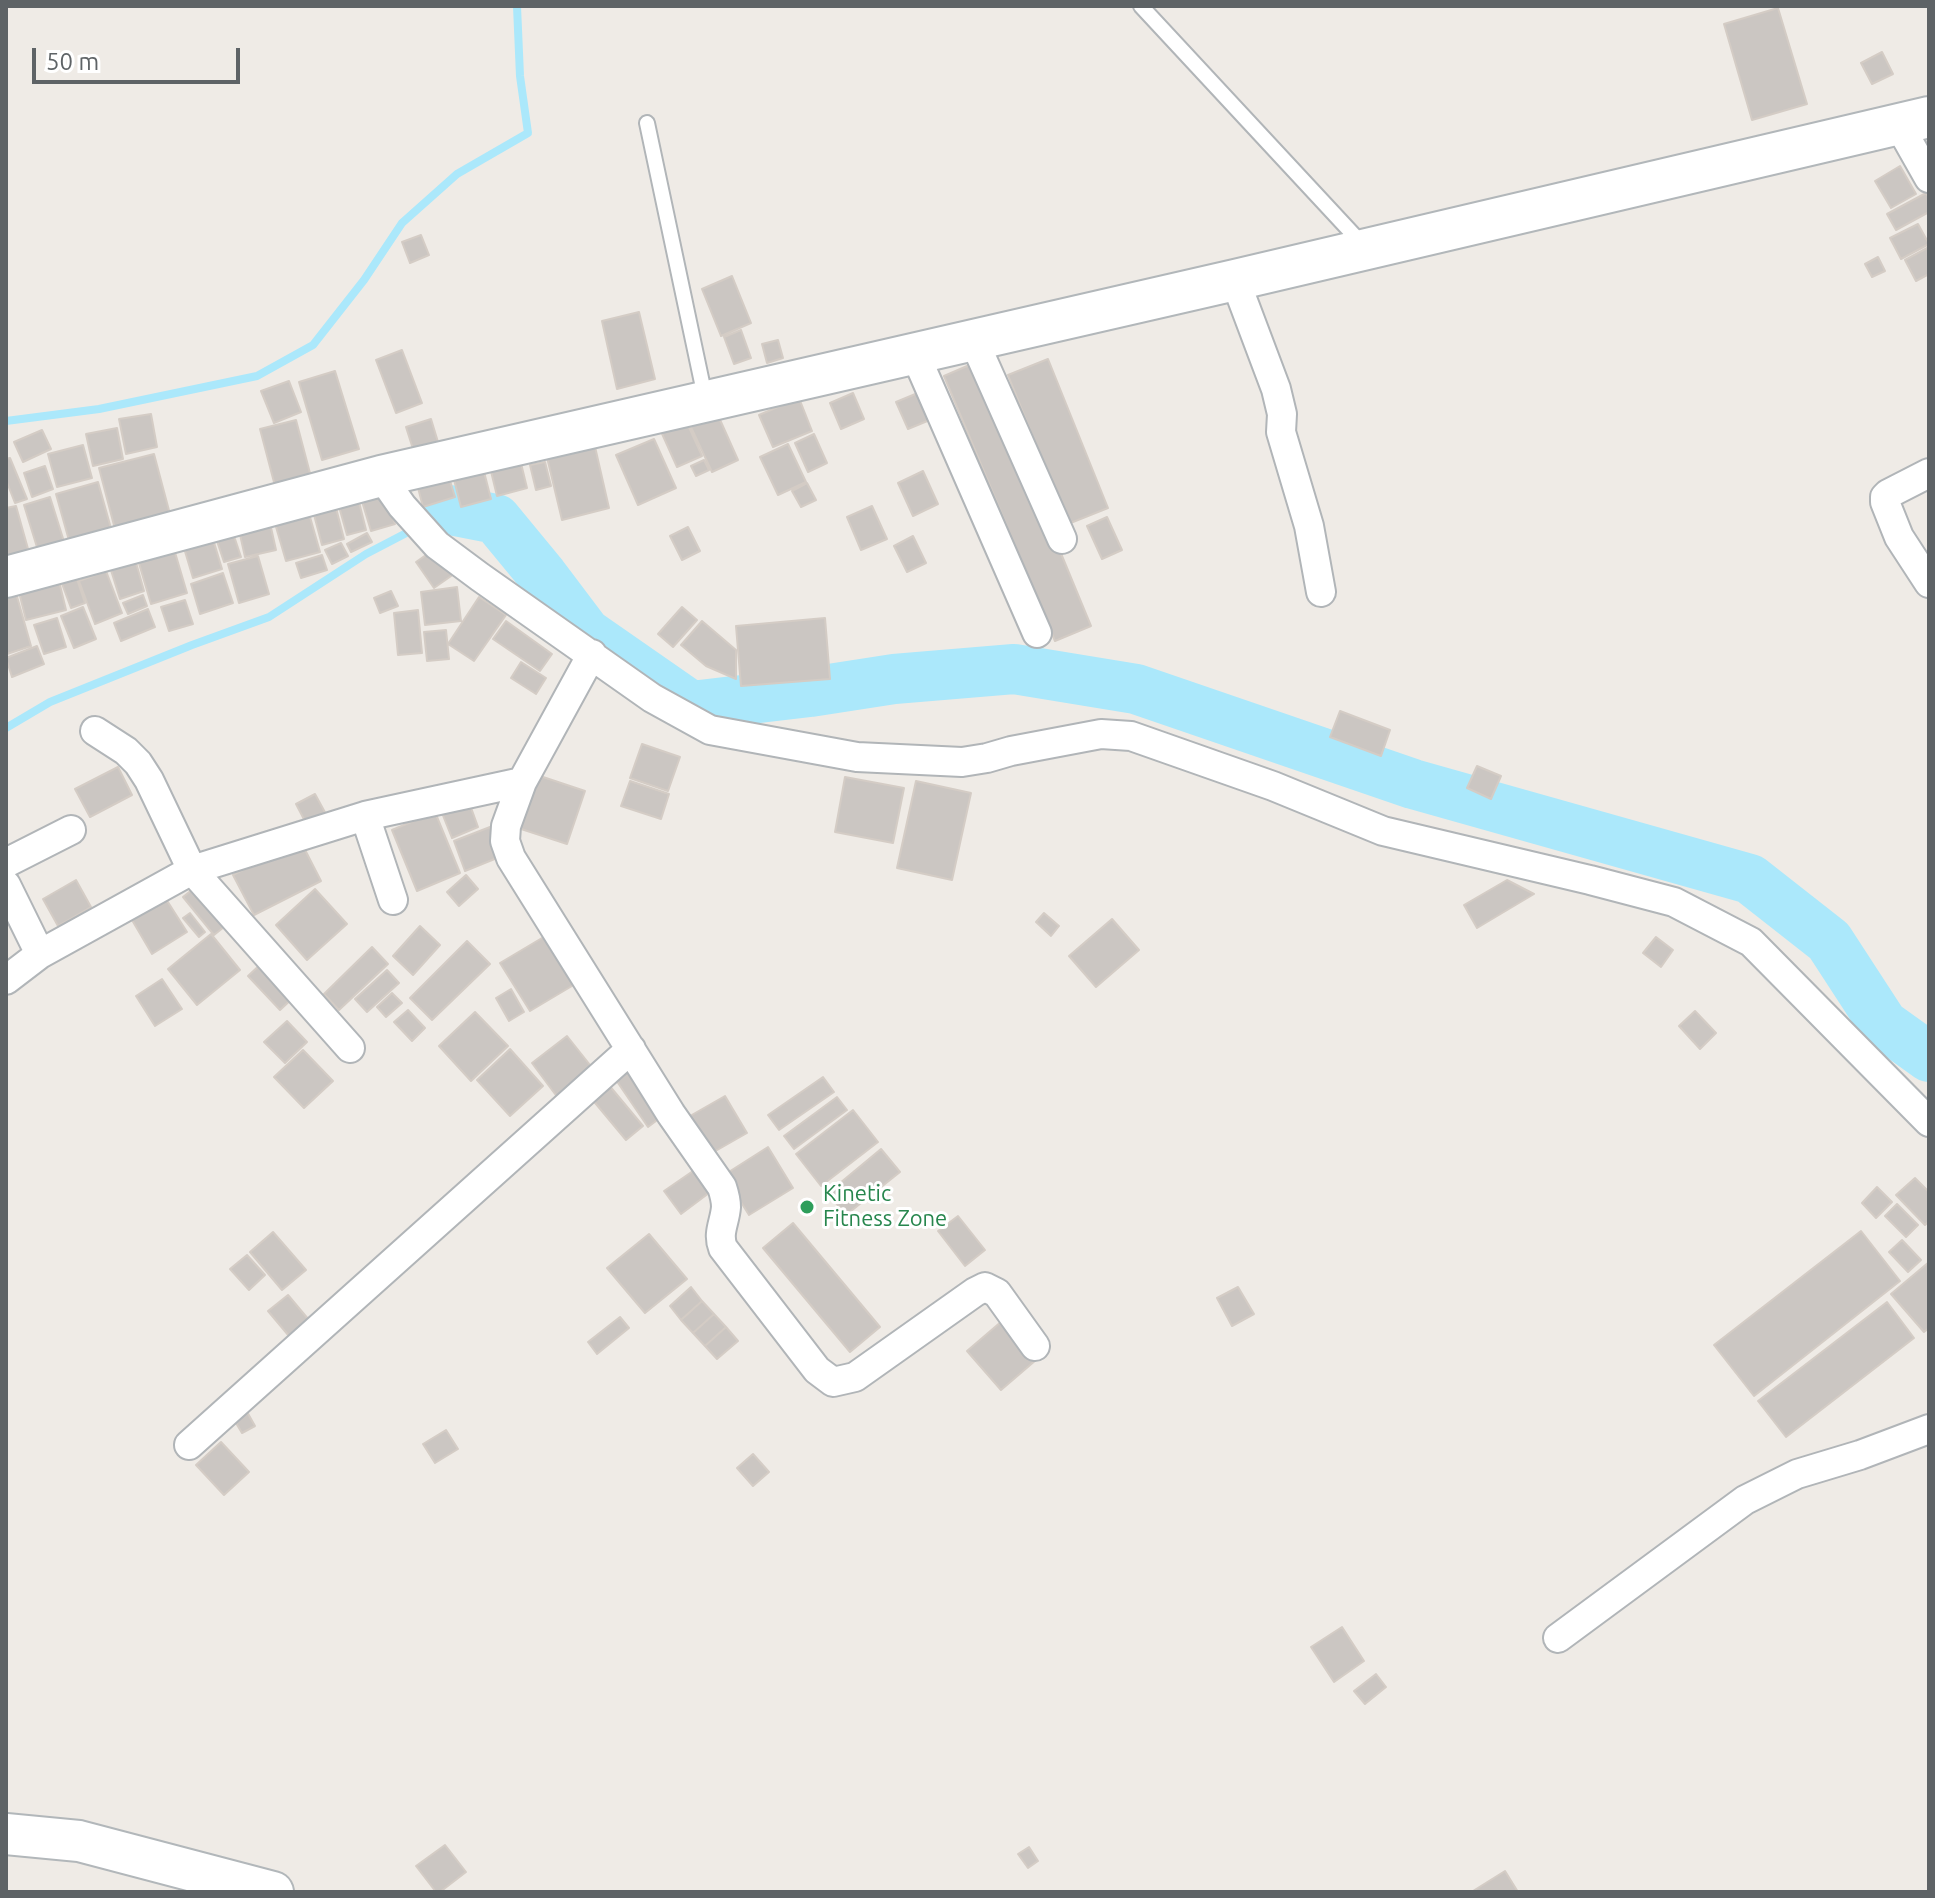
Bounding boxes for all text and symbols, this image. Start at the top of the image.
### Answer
scale bar [36,32,244,82]
text: 50 m [46,48,99,75]
place label: Kinetic Fitness Zone [823,1181,947,1232]
marker: Kinetic Fitness Zone [798,1198,816,1216]

